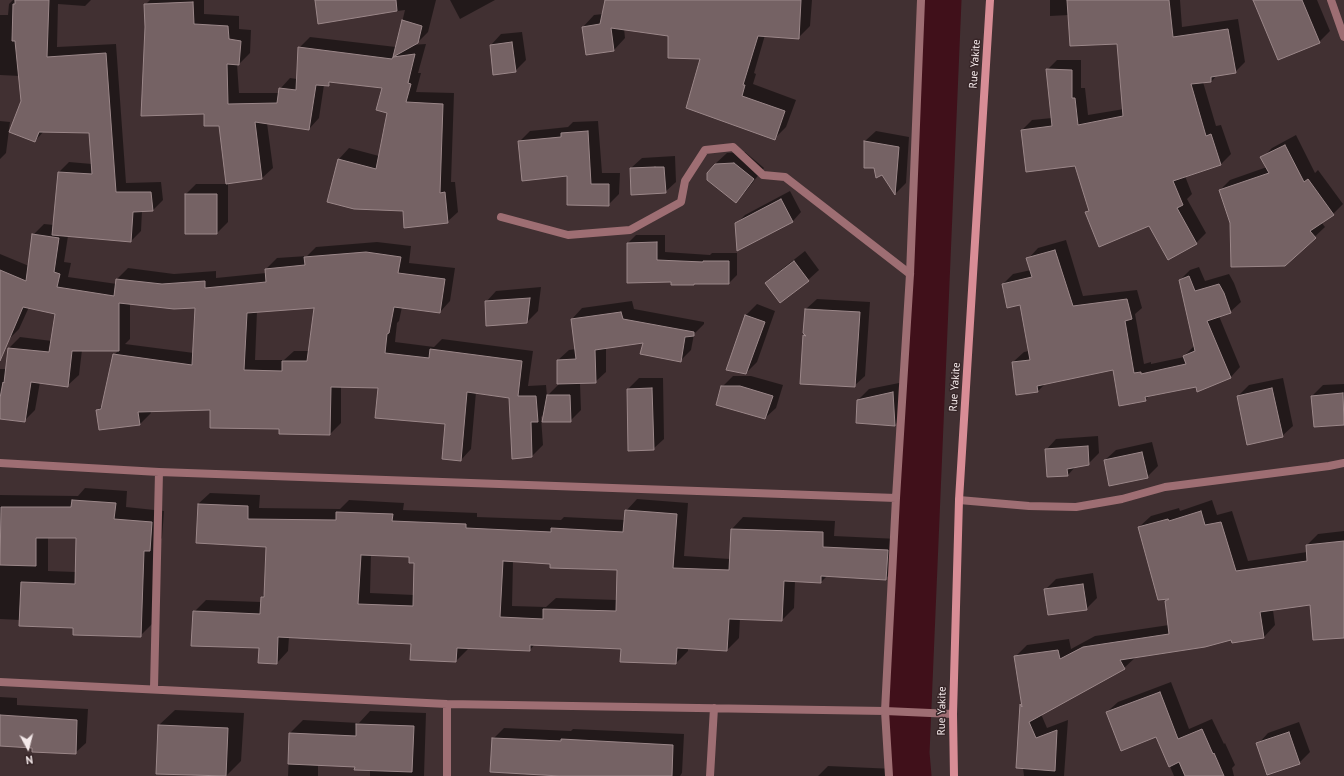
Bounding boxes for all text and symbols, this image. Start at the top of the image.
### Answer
street label: Rue Yakite [967,39,983,89]
street label: Rue Yakite [947,362,963,412]
street label: Rue Yakite [935,686,949,736]
north arrow [8,728,48,768]
text: N [25,753,34,767]

